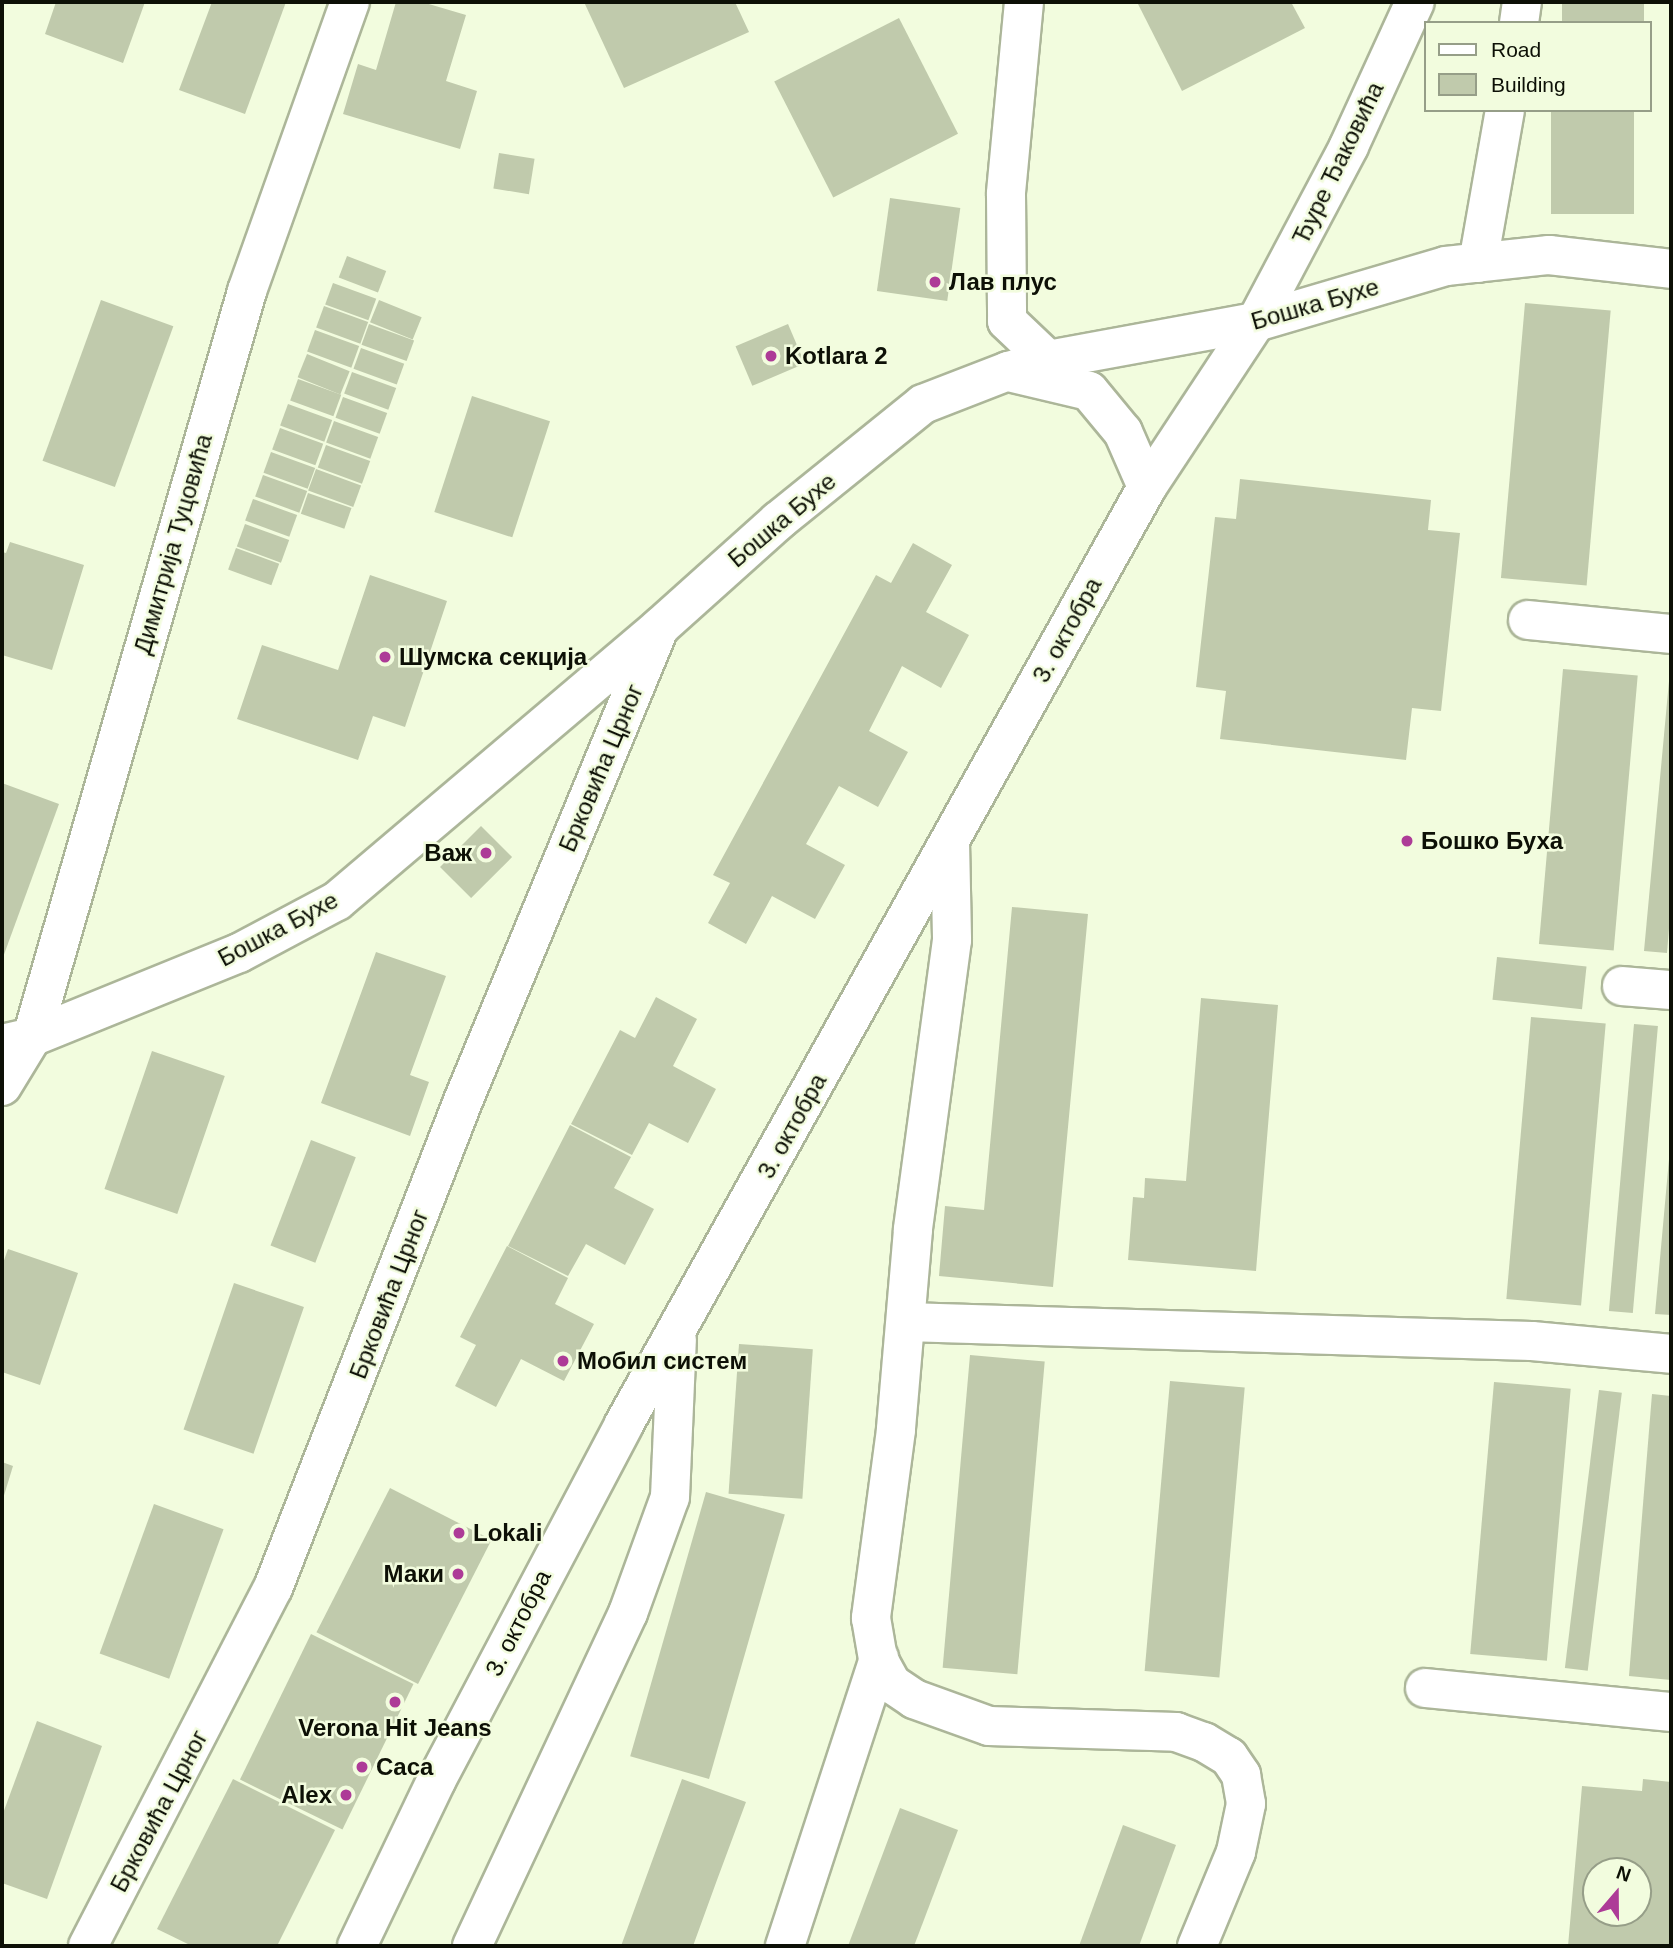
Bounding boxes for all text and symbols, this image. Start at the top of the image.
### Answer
legend [1424,21,1652,112]
text: Road [1491,38,1541,61]
text: Building [1491,73,1566,96]
street label: Ђуре Ђаковића [1286,77,1390,249]
place label: Лав плус [949,268,1057,296]
street label: Бошка Бухе [1248,272,1382,336]
marker: Лав плус [927,274,943,290]
place label: Kotlara 2 [785,342,888,370]
marker: Kotlara 2 [763,348,779,364]
street label: Димитрија Туцовића [128,431,218,657]
street label: Бошка Бухе [722,467,842,573]
street label: 3. октобра [1026,573,1108,687]
place label: Шумска секција [399,643,587,671]
marker: Шумска секција [377,649,393,665]
street label: Брковића Црног [553,680,649,856]
place label: Бошко Буха [1421,827,1563,855]
marker: Бошко Буха [1399,833,1415,849]
place label: Важ [424,839,472,867]
marker: Важ [478,845,494,861]
street label: Бошка Бухе [213,885,343,973]
street label: 3. октобра [751,1069,833,1183]
street label: Брковића Црног [343,1205,435,1383]
place label: Мобил систем [577,1347,747,1375]
marker: Мобил систем [555,1353,571,1369]
place label: Lokali [473,1519,542,1547]
marker: Lokali [451,1525,467,1541]
place label: Маки [384,1560,444,1588]
street label: 3. октобра [479,1565,557,1681]
marker: Маки [450,1566,466,1582]
marker: Verona Hit Jeans [387,1694,403,1710]
place label: Verona Hit Jeans [298,1714,492,1742]
street label: Брковића Црног [104,1725,214,1897]
place label: Caca [376,1753,433,1781]
marker: Caca [354,1759,370,1775]
place label: Alex [281,1781,332,1809]
marker: Alex [338,1787,354,1803]
north arrow [1582,1857,1652,1927]
text: N [1614,1861,1634,1886]

